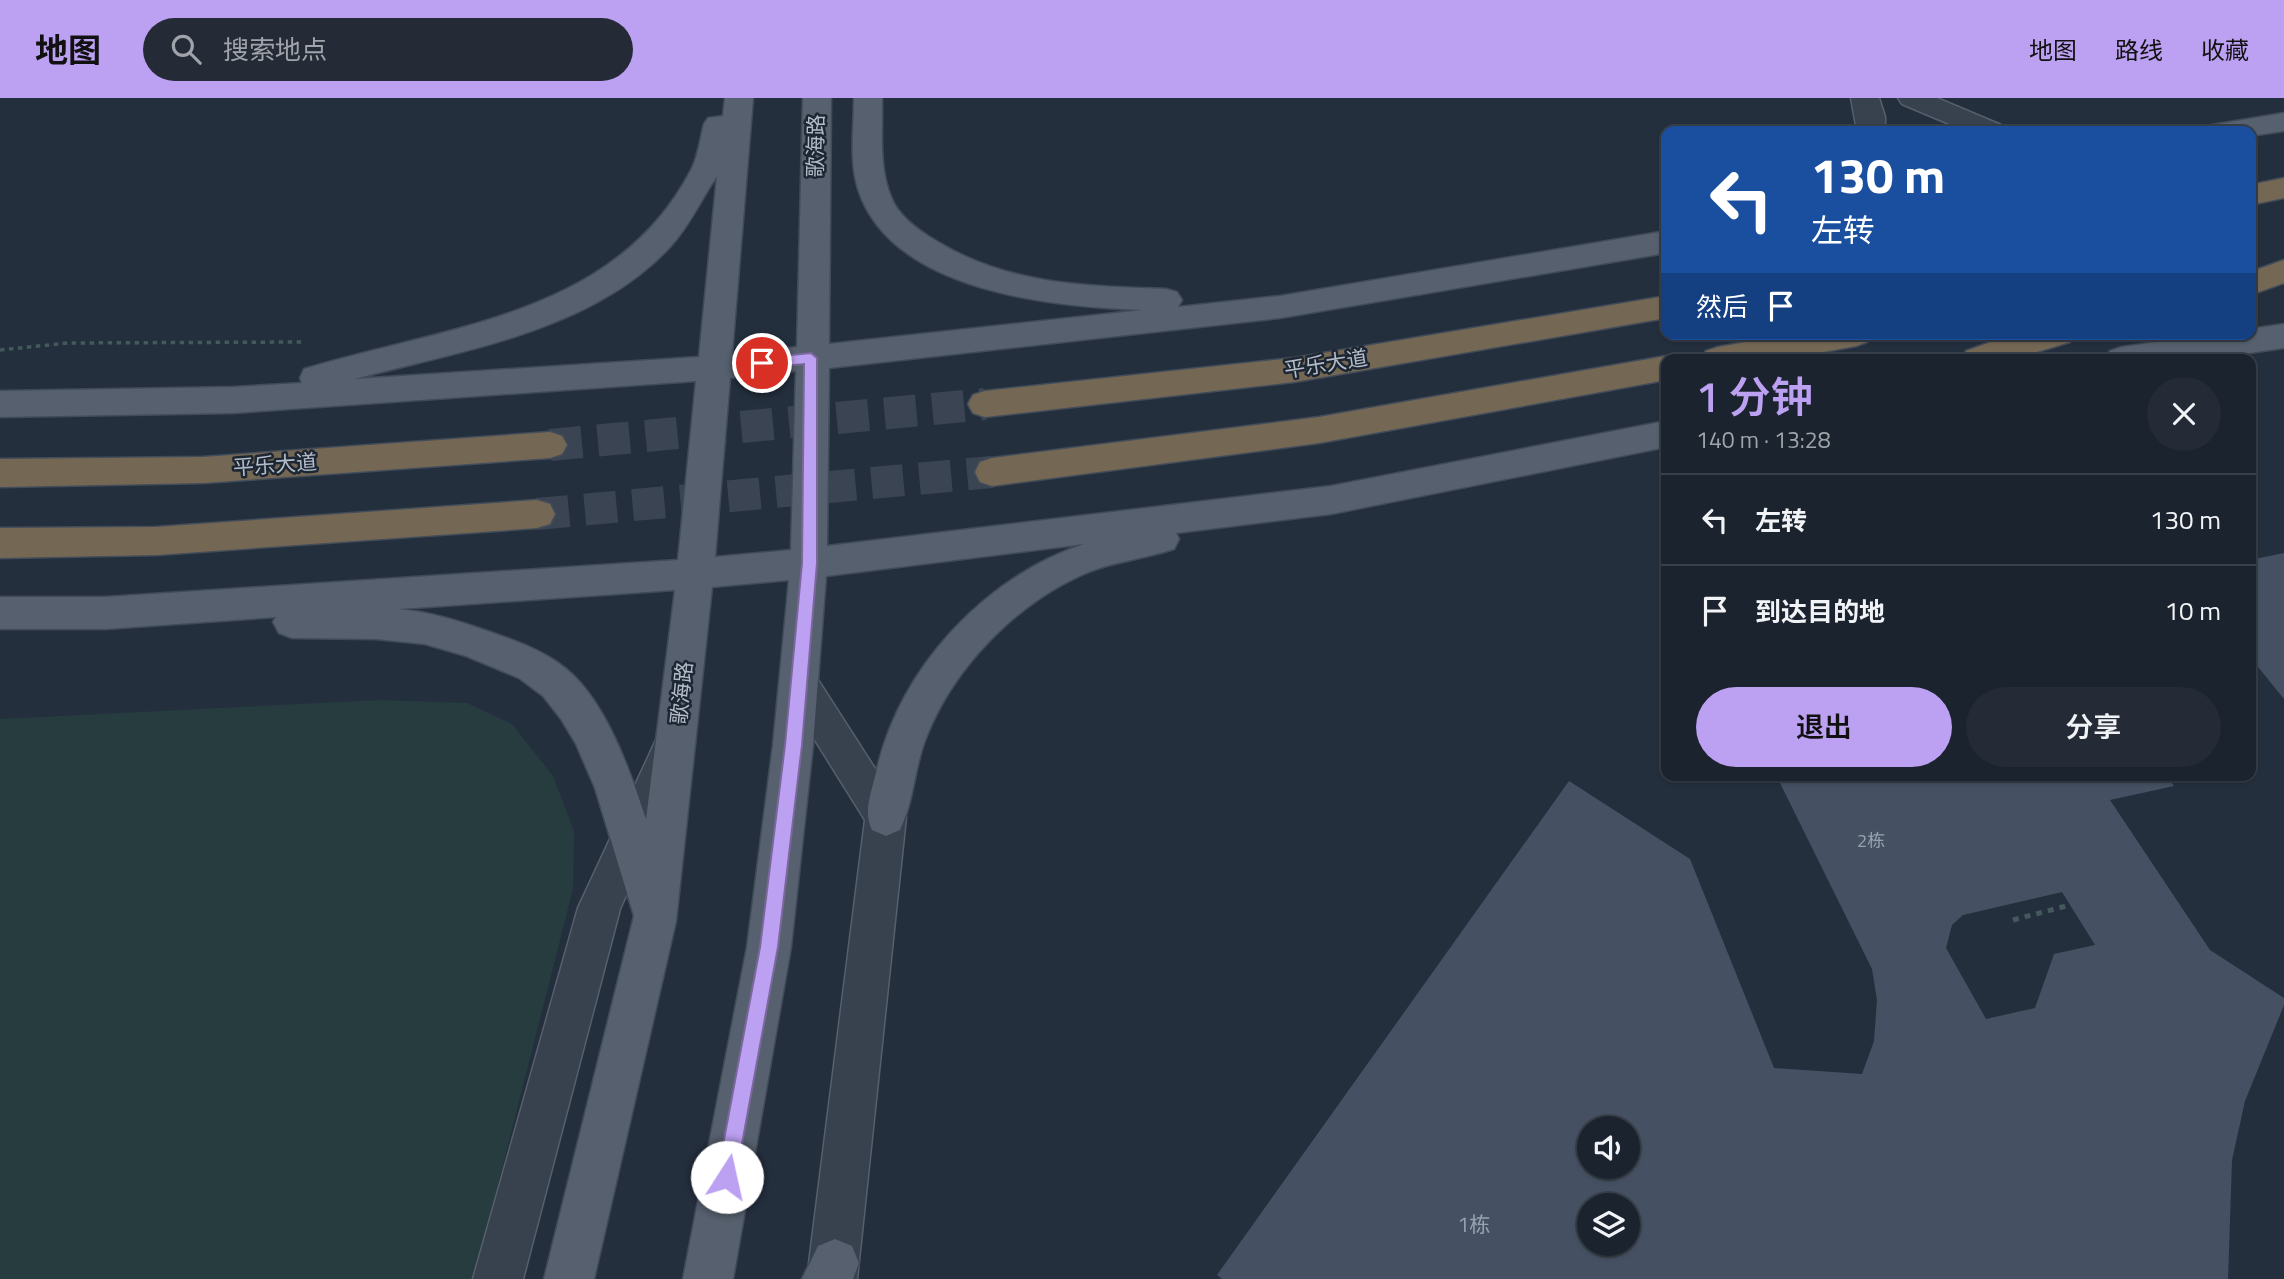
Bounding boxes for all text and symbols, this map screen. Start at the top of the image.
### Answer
search box [143,18,633,81]
text: 地图 [35,25,101,75]
icon: search [167,30,205,68]
text: 搜索地点 [223,30,327,69]
text: 地图 [2029,32,2077,68]
text: 路线 [2115,32,2163,68]
text: 收藏 [2201,32,2249,68]
street label: 歌海路 [798,114,832,178]
text: 130 m [1811,137,1945,212]
icon: left [1696,154,1787,245]
text: 左转 [1811,206,1875,254]
text: 然后 [1696,287,1748,326]
icon: arrive [1762,287,1800,325]
pin [732,333,792,393]
street label: 平乐大道 [1282,341,1370,385]
icon: arrive [743,344,781,382]
text: 1 分钟 [1696,364,1813,428]
button: close [2147,377,2221,451]
text: 140 m · 13:28 [1696,422,1831,457]
street label: 平乐大道 [232,445,318,483]
text: 130 m [2150,500,2221,539]
icon: left [1696,501,1734,539]
text: 左转 [1755,501,1807,540]
text: 10 m [2164,591,2221,630]
icon: arrive [1696,592,1734,630]
text: 到达目的地 [1755,592,1885,631]
street label: 歌海路 [662,660,700,726]
button: 退出 [1696,687,1952,767]
button: 分享 [1966,687,2221,767]
house number: 2栋 [1857,827,1885,854]
map controls [1577,1116,1640,1256]
button: sound [1577,1116,1640,1179]
position arrow [690,1140,764,1214]
button: layers [1577,1193,1640,1256]
house number: 1栋 [1458,1208,1490,1240]

